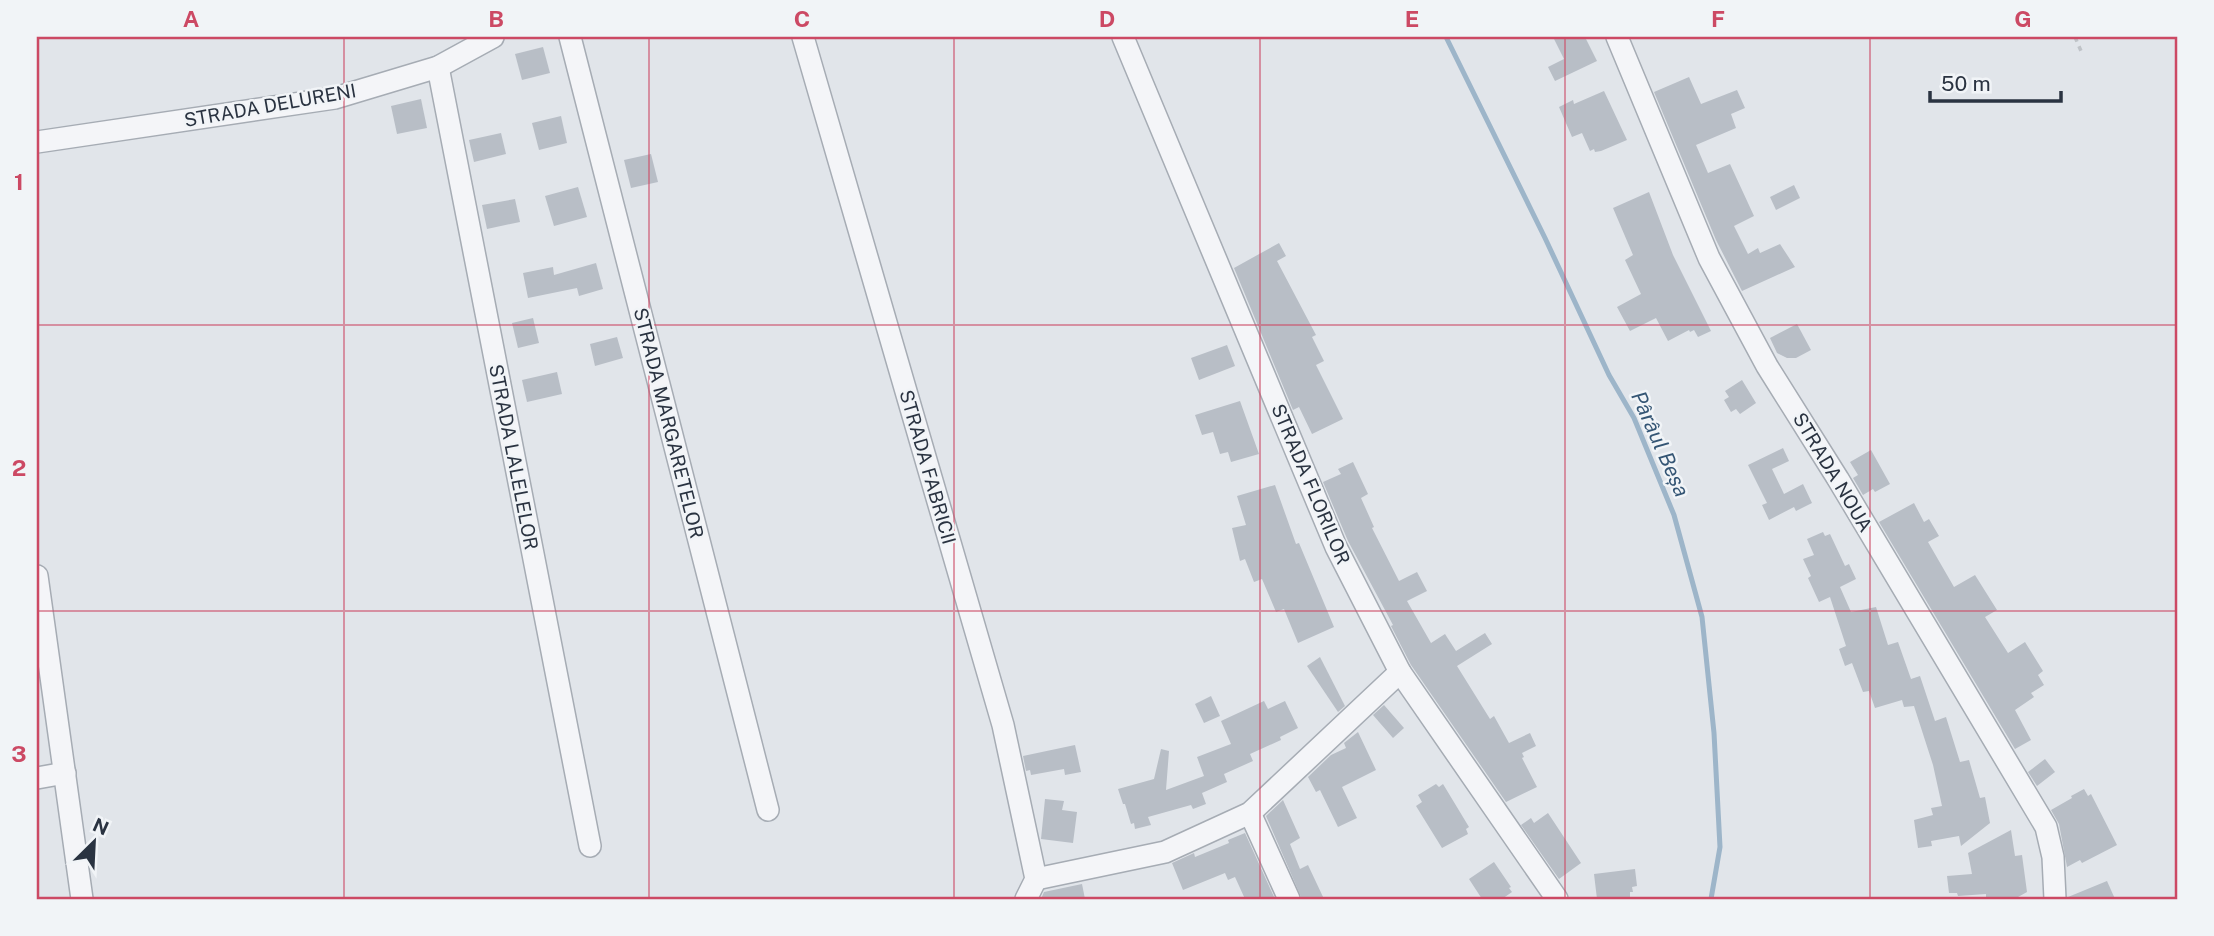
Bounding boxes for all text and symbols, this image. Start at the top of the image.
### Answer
text: A [183,5,200,32]
text: B [488,5,504,32]
text: C [794,5,810,32]
text: D [1099,5,1115,32]
text: E [1405,5,1419,32]
text: F [1711,5,1725,32]
text: G [2014,5,2032,32]
scale bar [1930,60,2062,104]
text: 50 m [1941,71,1991,96]
street label: STRADA DELURENI [182,79,358,131]
text: 1 [14,168,24,195]
street label: STRADA MARGARETELOR [630,305,708,541]
street label: STRADA LALELELOR [485,362,543,552]
street label: STRADA FABRICII [895,387,961,547]
water label: Pârâul Beșa [1626,387,1695,500]
street label: STRADA FLORILOR [1267,400,1355,568]
street label: STRADA NOUA [1789,408,1877,536]
text: 2 [12,454,26,481]
text: 3 [11,740,27,767]
north arrow [60,806,130,876]
text: N [90,813,112,840]

